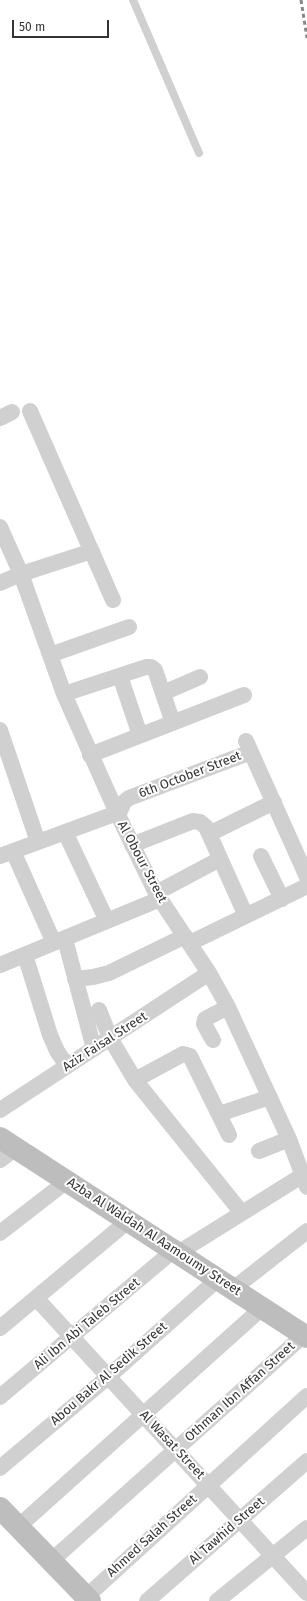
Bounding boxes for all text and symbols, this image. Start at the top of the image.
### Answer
scale bar [14,12,111,38]
text: 50 m [19,20,45,34]
street label: 6th October Street [137,748,243,802]
street label: Al Obour Street [114,818,170,906]
street label: Aziz Faisal Street [60,1009,150,1075]
street label: Azba Al Waldah Al Aamoumy Street [64,1175,244,1299]
street label: Ali Ibn Abi Taleb Street [31,1275,143,1373]
street label: Abou Bakr Al Sedik Street [47,1319,171,1429]
street label: Othman Ibn Affan Street [182,1339,298,1445]
street label: Al Wasat Street [136,1407,208,1483]
street label: Ahmed Salah Street [104,1491,200,1581]
street label: Al Tawhid Street [186,1494,268,1568]

